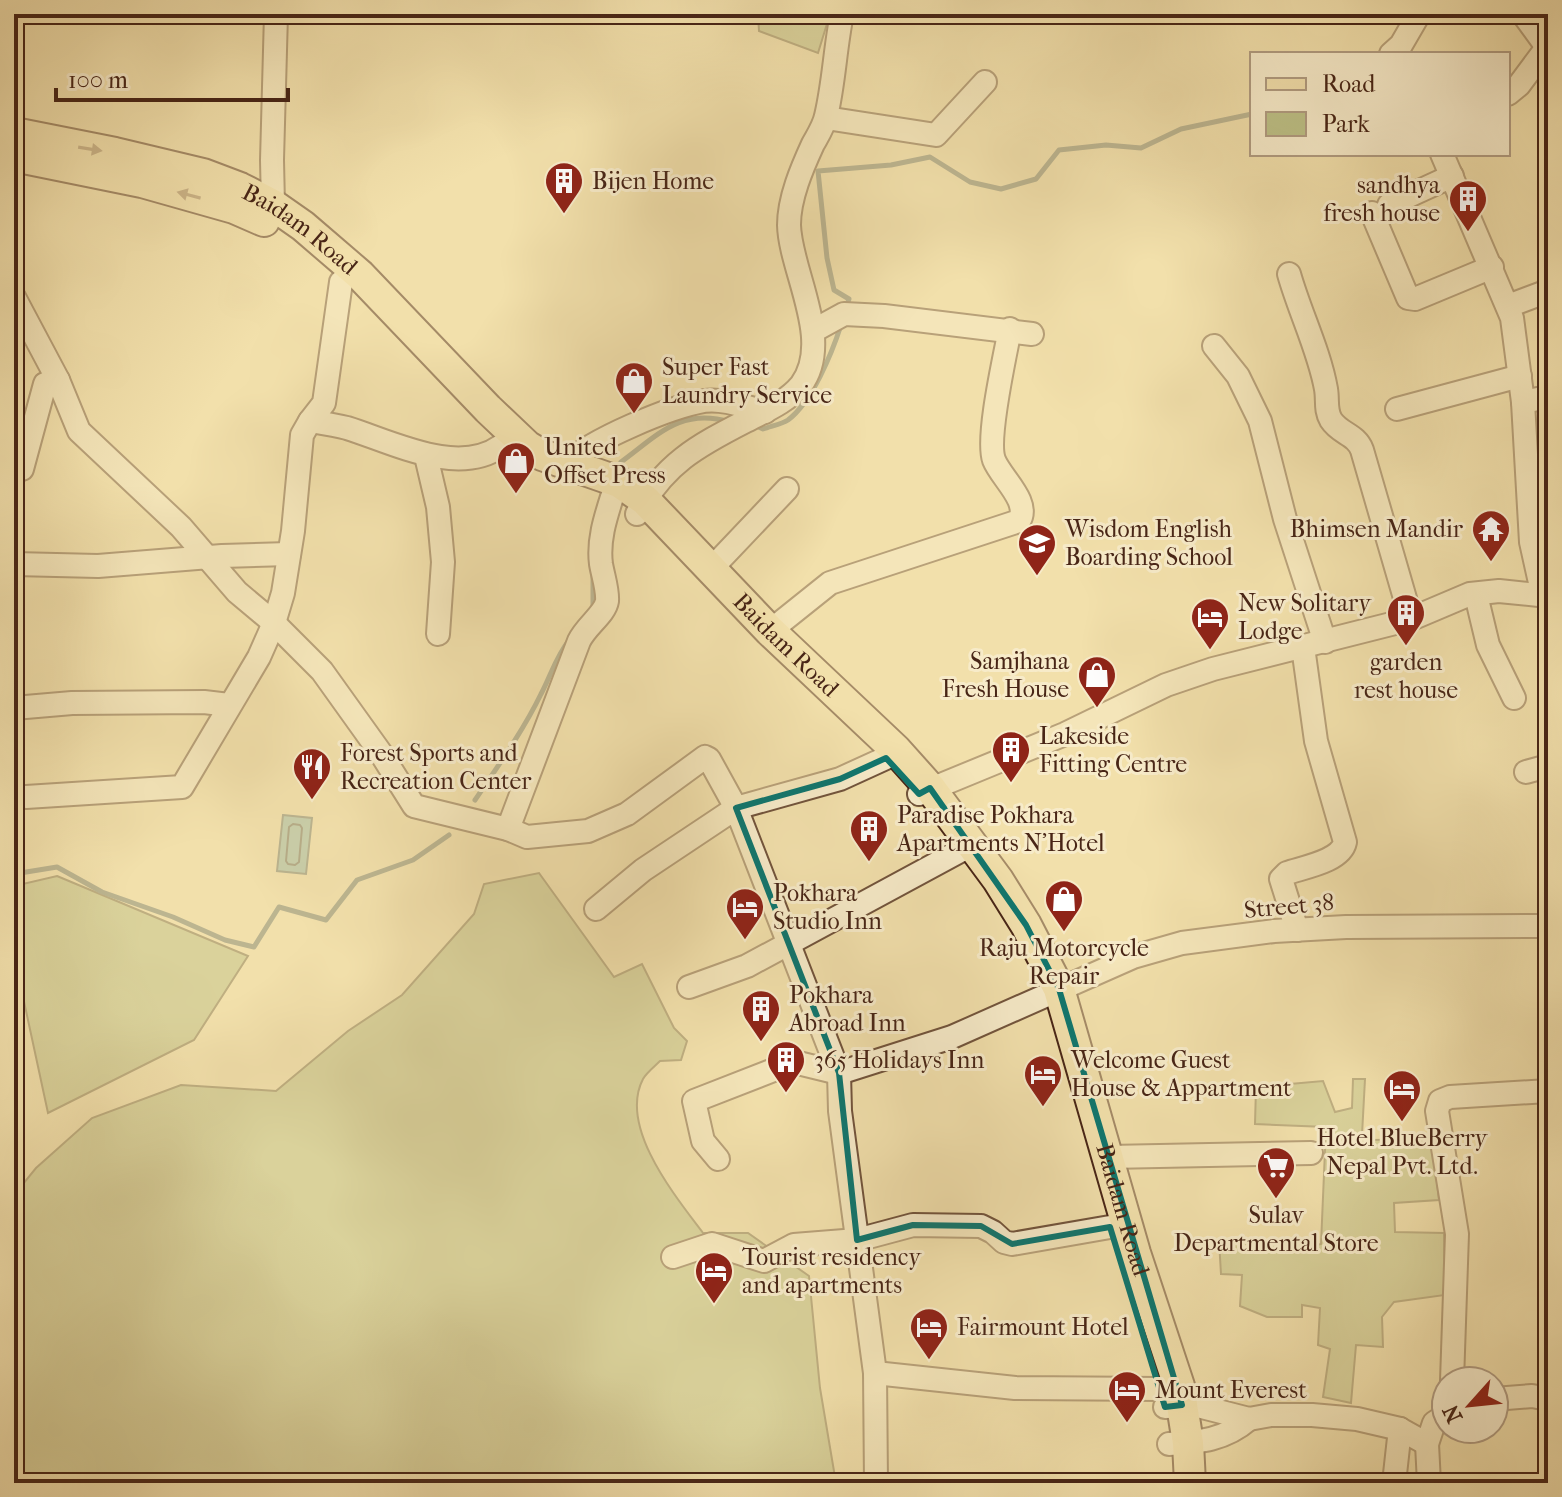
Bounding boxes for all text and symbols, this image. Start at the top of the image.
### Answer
scale bar [56,52,288,102]
legend [1250,52,1510,156]
text: 100 m [68,66,128,94]
text: Road [1322,70,1376,98]
text: Park [1322,110,1370,138]
one-way arrow [78,143,103,156]
building icon: Bijen Home [543,160,585,215]
place label: Bijen Home [592,167,714,195]
place label: sandhya fresh house [1323,171,1441,227]
street label: Baidam Road [238,178,364,281]
building icon: sandhya fresh house [1447,178,1489,233]
one-way arrow [176,188,201,200]
place label: Super Fast Laundry Service [662,353,832,409]
shop icon: Super Fast Laundry Service [613,360,655,415]
place label: United Offset Press [544,433,666,489]
shop icon: United Offset Press [495,440,537,495]
temple icon: Bhimsen Mandir [1470,508,1512,563]
place label: Wisdom English Boarding School [1064,515,1233,571]
place label: Bhimsen Mandir [1290,515,1464,543]
school or university icon: Wisdom English Boarding School [1016,522,1058,577]
street label: Baidam Road [727,587,845,703]
place label: New Solitary Lodge [1238,589,1372,645]
building icon: garden rest house [1385,592,1427,647]
hotel icon: New Solitary Lodge [1189,596,1231,651]
place label: Samjhana Fresh House [942,647,1070,703]
place label: garden rest house [1354,648,1458,704]
shop icon: Samjhana Fresh House [1076,654,1118,709]
place label: Lakeside Fitting Centre [1039,722,1187,778]
building icon: Lakeside Fitting Centre [990,729,1032,784]
place label: Forest Sports and Recreation Center [340,739,532,795]
restaurant icon: Forest Sports and Recreation Center [291,746,333,801]
place label: Paradise Pokhara Apartments N'Hotel [896,801,1105,857]
building icon: Paradise Pokhara Apartments N'Hotel [848,808,890,863]
shop icon: Raju Motorcycle Repair [1043,878,1085,933]
place label: Pokhara Studio Inn [773,879,882,935]
hotel icon: Pokhara Studio Inn [724,886,766,941]
street label: Street 38 [1243,888,1335,924]
place label: Raju Motorcycle Repair [979,934,1149,990]
place label: Pokhara Abroad Inn [788,981,906,1037]
building icon: Pokhara Abroad Inn [740,988,782,1043]
building icon: 365 Holidays Inn [765,1039,807,1094]
place label: 365 Holidays Inn [814,1046,984,1074]
place label: Welcome Guest House & Appartment [1070,1046,1292,1102]
hotel icon: Welcome Guest House & Appartment [1022,1053,1064,1108]
hotel icon: Hotel BlueBerry Nepal Pvt. Ltd. [1381,1068,1423,1123]
place label: Hotel BlueBerry Nepal Pvt. Ltd. [1317,1124,1489,1180]
street label: Baidam Road [1090,1140,1156,1280]
supermarket icon: Sulav Departmental Store [1255,1145,1297,1200]
place label: Sulav Departmental Store [1173,1201,1379,1257]
place label: Tourist residency and apartments [742,1243,922,1299]
hotel icon: Tourist residency and apartments [693,1250,735,1305]
hotel icon: Fairmount Hotel [908,1306,950,1361]
place label: Fairmount Hotel [957,1313,1129,1341]
north arrow [1430,1365,1510,1445]
hotel icon: Mount Everest [1106,1369,1148,1424]
place label: Mount Everest [1155,1376,1307,1404]
text: N [1438,1400,1468,1427]

